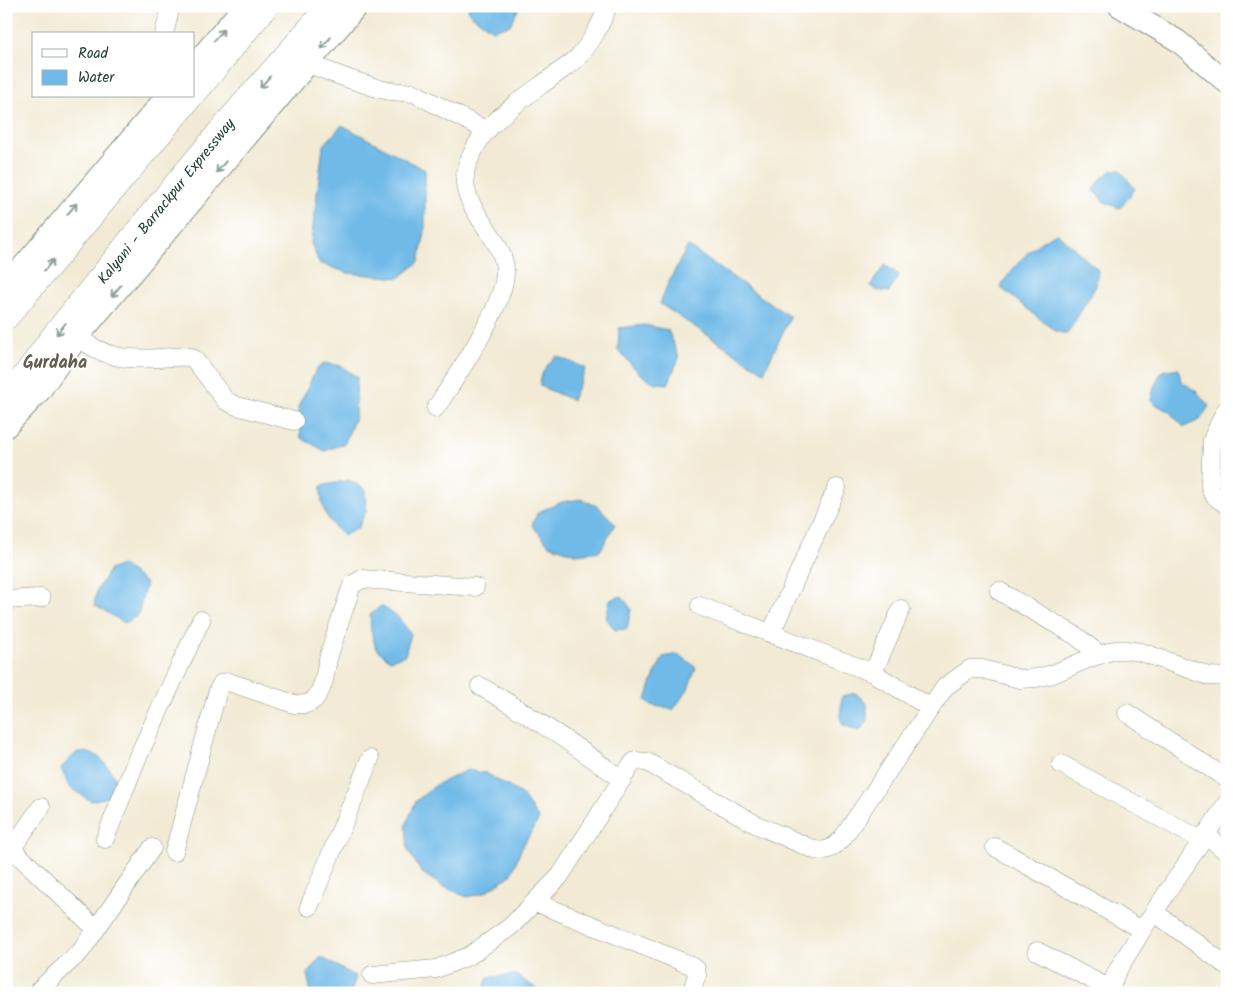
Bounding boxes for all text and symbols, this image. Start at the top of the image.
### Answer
one-way arrow [213,29,224,42]
legend [32,32,195,98]
one-way arrow [320,37,332,50]
text: Road [78,42,109,66]
text: Water [78,66,115,90]
one-way arrow [259,76,271,89]
street label: Kalyani - Barrackpur Expressway [92,113,242,290]
one-way arrow [215,161,226,174]
one-way arrow [66,203,77,216]
one-way arrow [43,258,54,271]
one-way arrow [110,285,121,298]
one-way arrow [56,322,67,335]
district label: Gurdaha [23,349,87,378]

